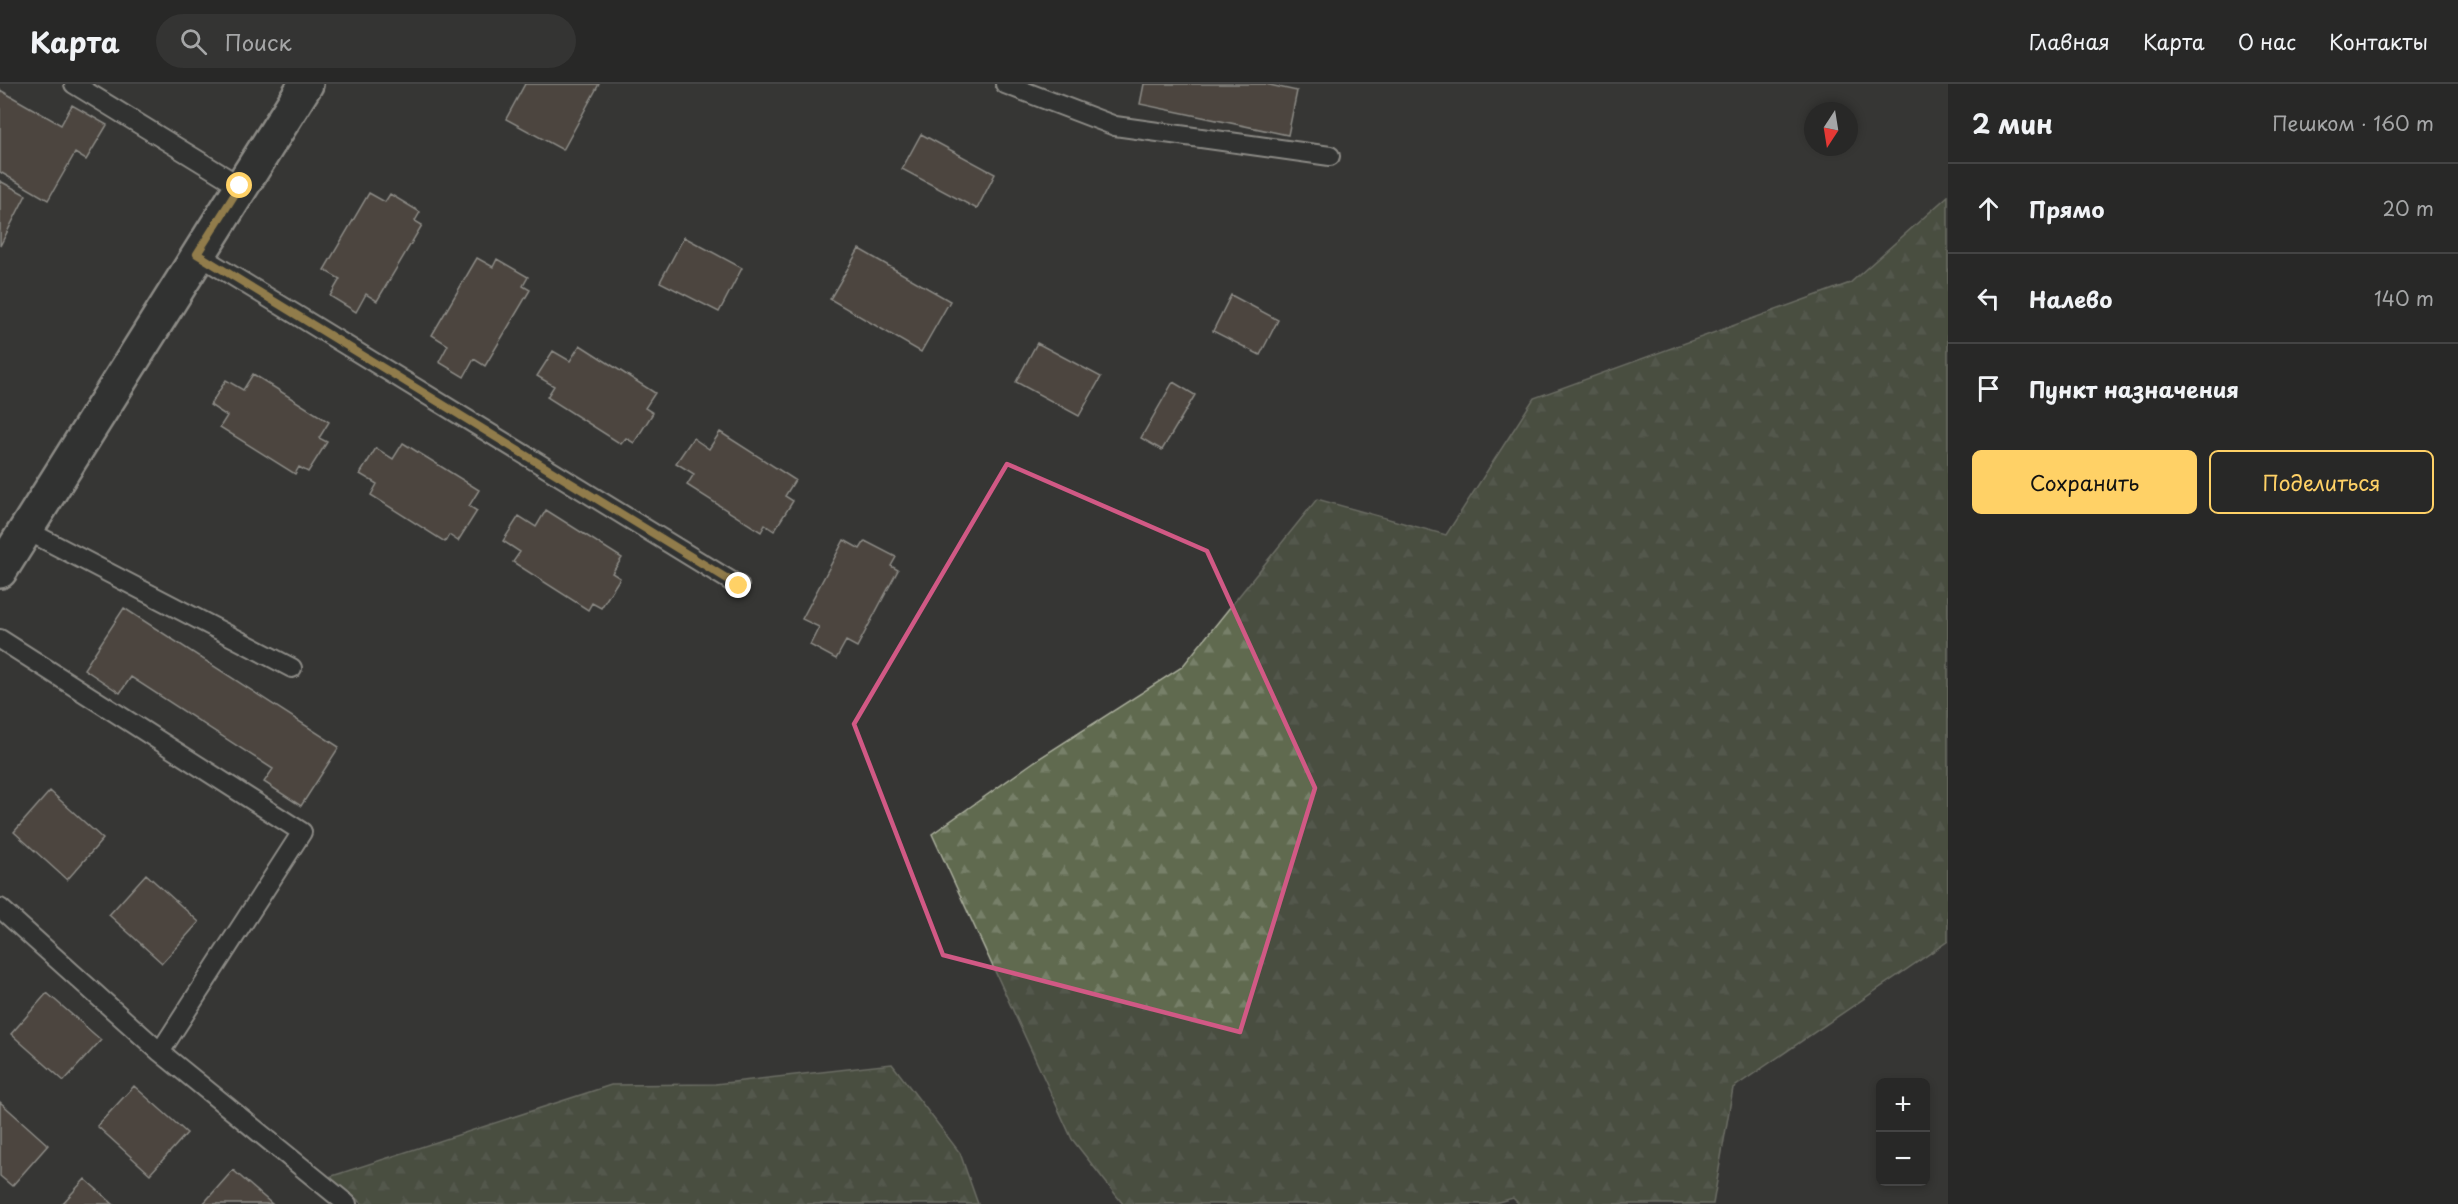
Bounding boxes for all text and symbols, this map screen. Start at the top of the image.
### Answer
search box [156,14,576,68]
text: Карта [30,20,120,63]
icon: search [177,25,210,58]
text: Поиск [225,25,292,58]
text: Главная [2029,25,2110,57]
text: Карта [2143,25,2205,57]
text: О нас [2238,25,2296,57]
text: Контакты [2329,25,2428,57]
north arrow [1804,102,1858,156]
text: 2 мин [1972,104,2053,143]
text: Пешком · 160 m [2272,108,2434,138]
route start [226,172,252,198]
icon: ahead [1972,192,2005,225]
text: Прямо [2029,192,2104,225]
text: 20 m [2382,193,2434,223]
icon: left [1972,282,2005,315]
text: Налево [2029,282,2112,315]
text: 140 m [2374,283,2434,313]
icon: arrive [1972,372,2005,405]
text: Пункт назначения [2029,372,2239,405]
button: Сохранить [1972,450,2197,514]
button: Поделиться [2209,450,2434,514]
route end [725,572,751,598]
map controls [1876,1078,1930,1186]
button: + [1876,1078,1930,1132]
button: − [1876,1132,1930,1186]

